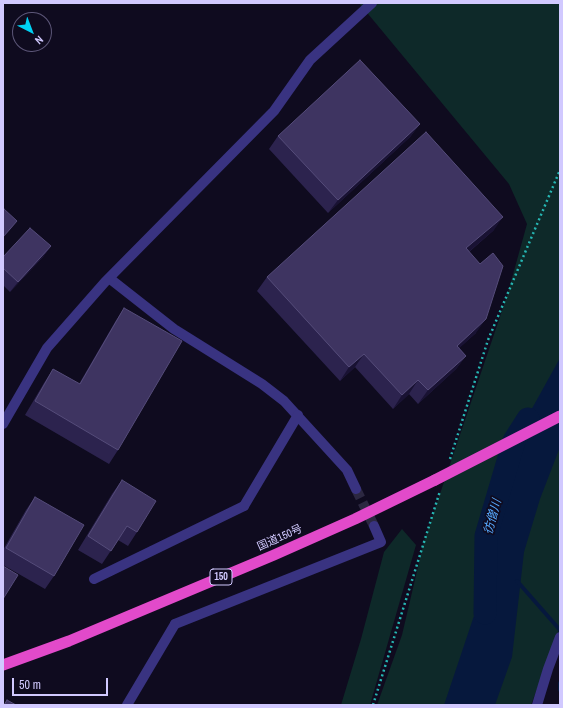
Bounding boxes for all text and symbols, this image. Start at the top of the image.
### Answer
north arrow [12,12,52,52]
text: N [32,33,46,48]
water label: 彷僧川 [481,498,505,536]
street label: 国道150号 [255,522,305,554]
road number: 150 [210,569,232,585]
scale bar [14,670,110,696]
text: 50 m [19,677,41,693]

